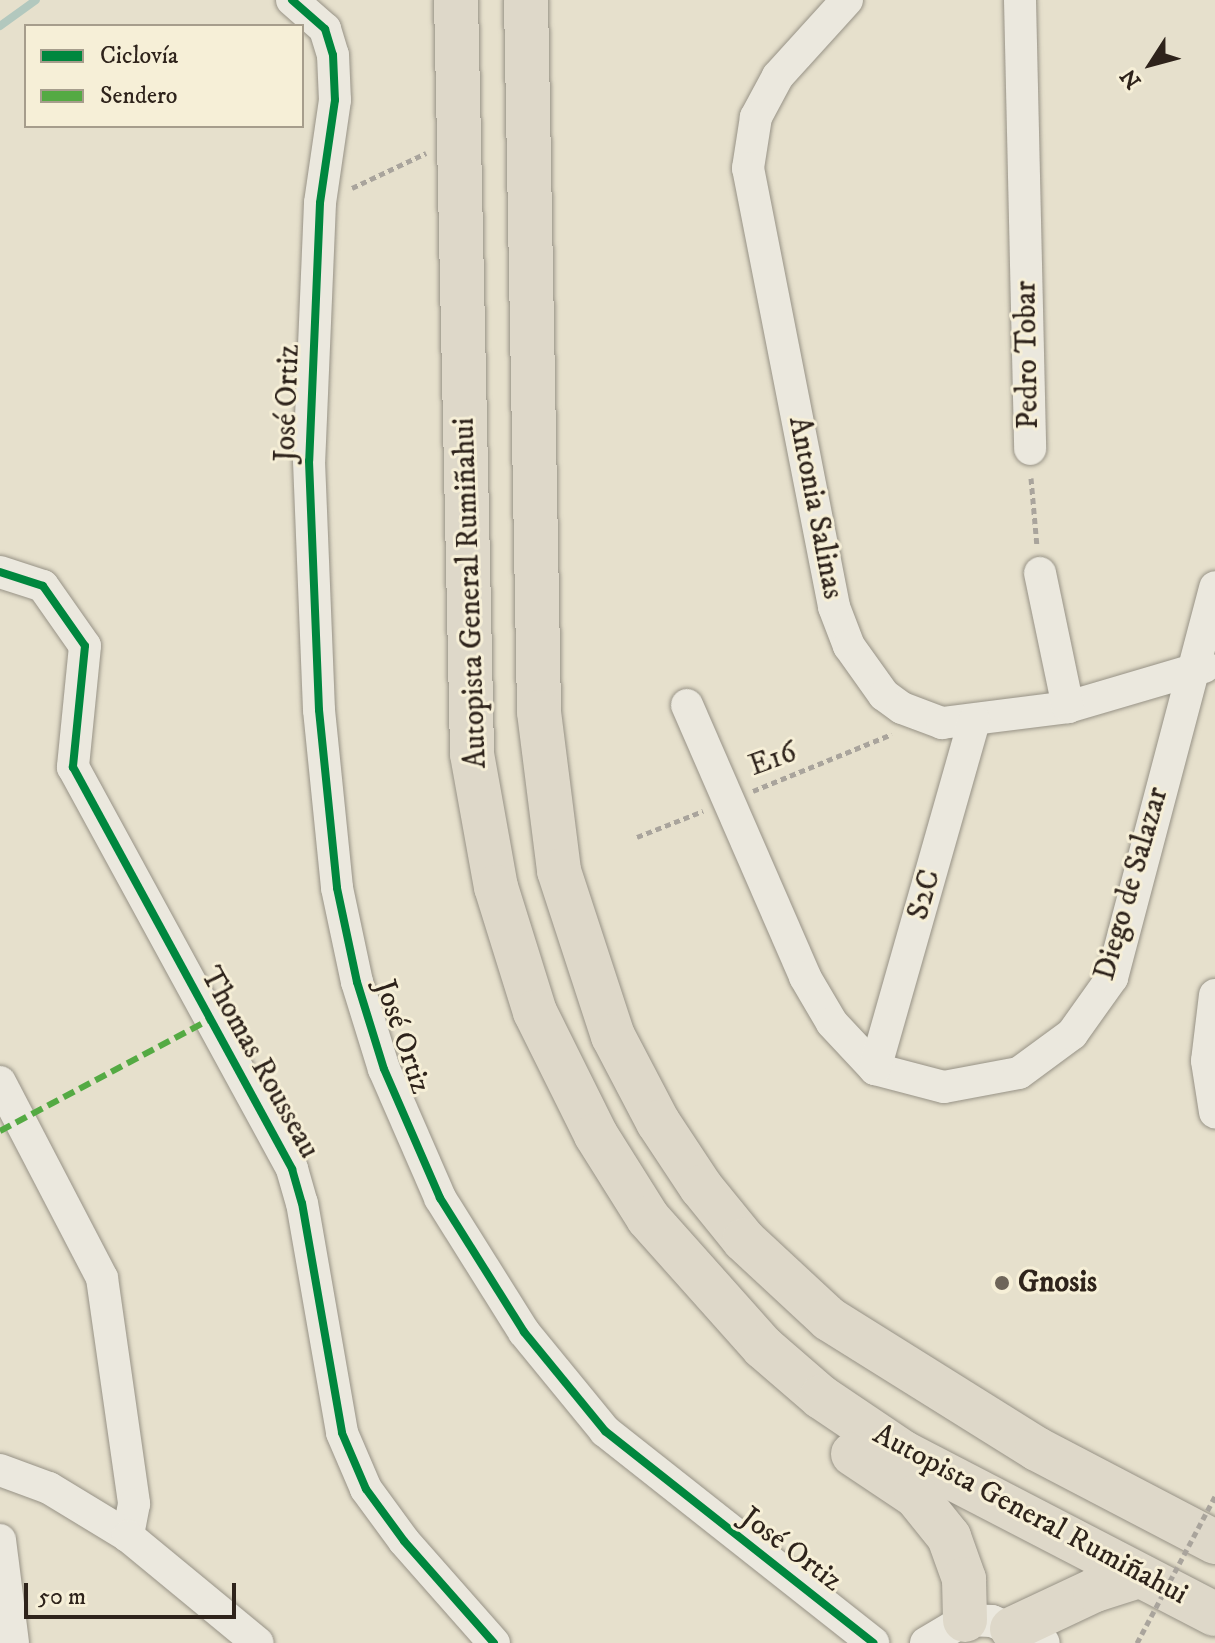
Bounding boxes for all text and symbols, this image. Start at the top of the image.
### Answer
legend [24,24,304,128]
north arrow [1111,24,1191,104]
text: Ciclovía [100,41,178,71]
text: N [1115,63,1147,94]
text: Sendero [100,81,178,111]
street label: Pedro Tobar [1009,280,1047,430]
street label: José Ortiz [268,344,308,462]
street label: Antonia Salinas [780,414,850,602]
street label: Autopista General Rumiñahui [447,417,495,769]
street label: E16 [744,735,802,785]
street label: Diego de Salazar [1087,783,1177,985]
street label: S2C [901,866,949,924]
street label: Thomas Rousseau [192,961,326,1165]
street label: José Ortiz [366,976,438,1098]
place label: Gnosis [1018,1265,1097,1301]
marker: Gnosis [993,1274,1011,1292]
street label: Autopista General Rumiñahui [867,1417,1193,1613]
street label: José Ortiz [733,1500,849,1600]
scale bar [28,1567,240,1617]
text: 50 m [38,1582,86,1612]

